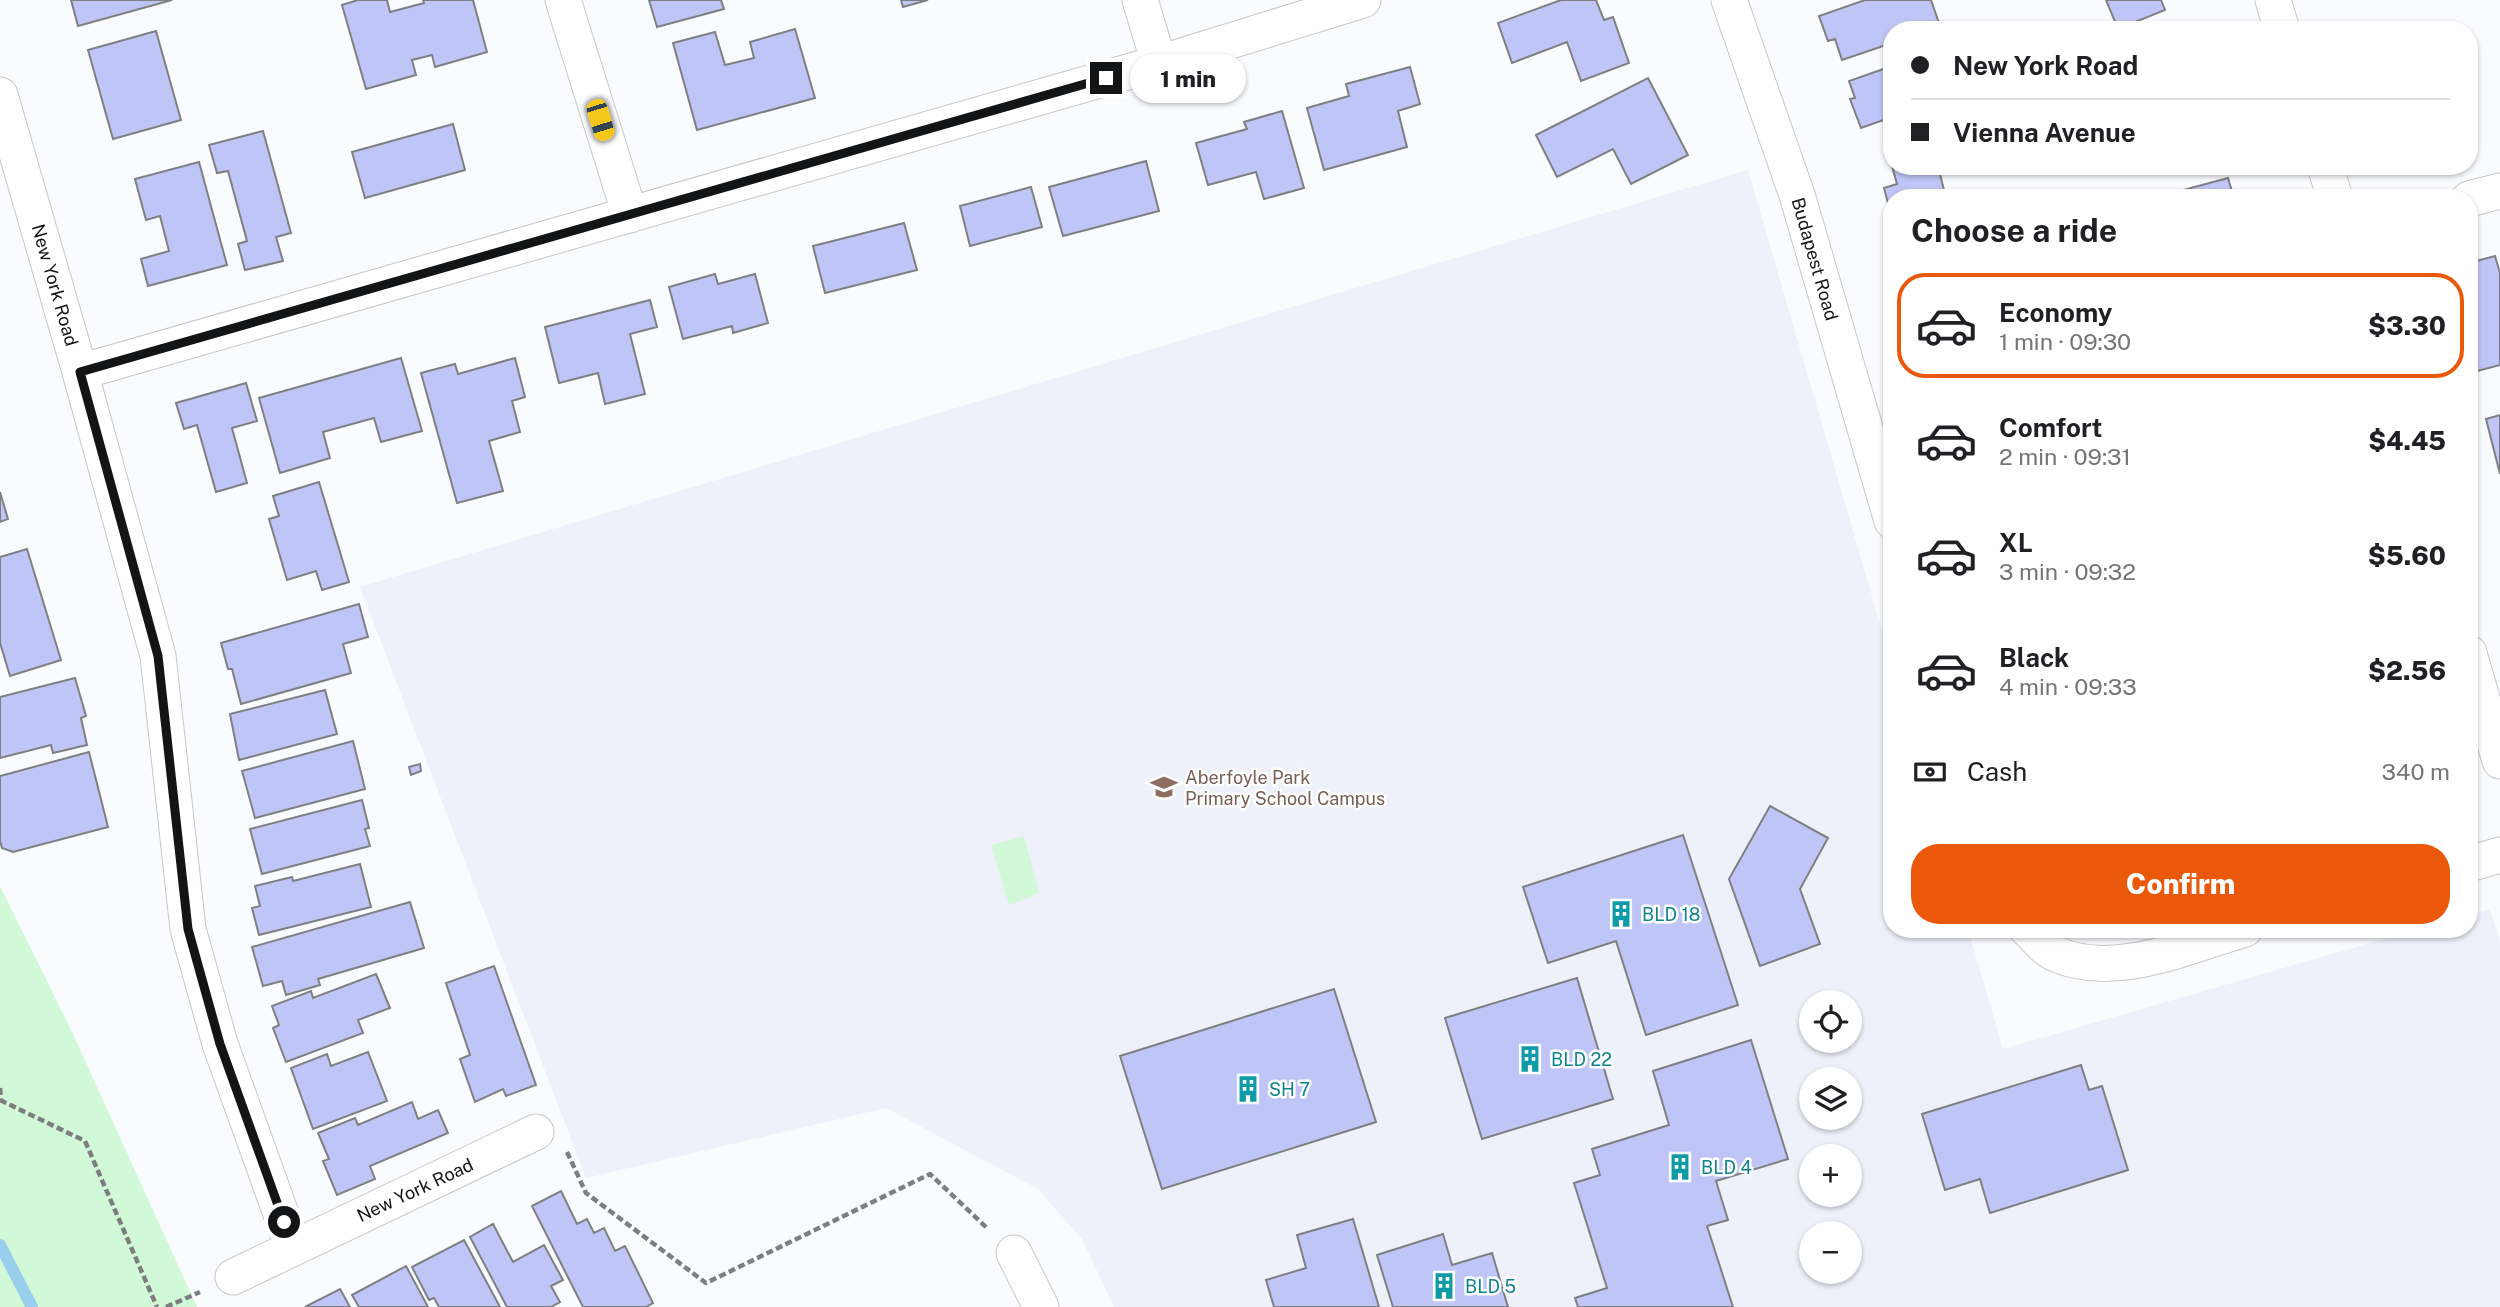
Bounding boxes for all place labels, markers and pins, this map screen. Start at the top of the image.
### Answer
place label: Aberfoyle Park Primary School Campus [1185,767,1385,809]
school or university icon: Aberfoyle Park Primary School Campus [1149,772,1179,802]
building icon: BLD 18 [1606,899,1636,929]
place label: BLD 18 [1642,904,1700,925]
building icon: BLD 22 [1515,1044,1545,1074]
place label: BLD 22 [1551,1049,1612,1070]
building icon: SH 7 [1233,1074,1263,1104]
place label: SH 7 [1269,1079,1310,1100]
building icon: BLD 4 [1665,1152,1695,1182]
place label: BLD 4 [1701,1157,1752,1178]
building icon: BLD 5 [1429,1271,1459,1301]
place label: BLD 5 [1465,1276,1516,1297]

